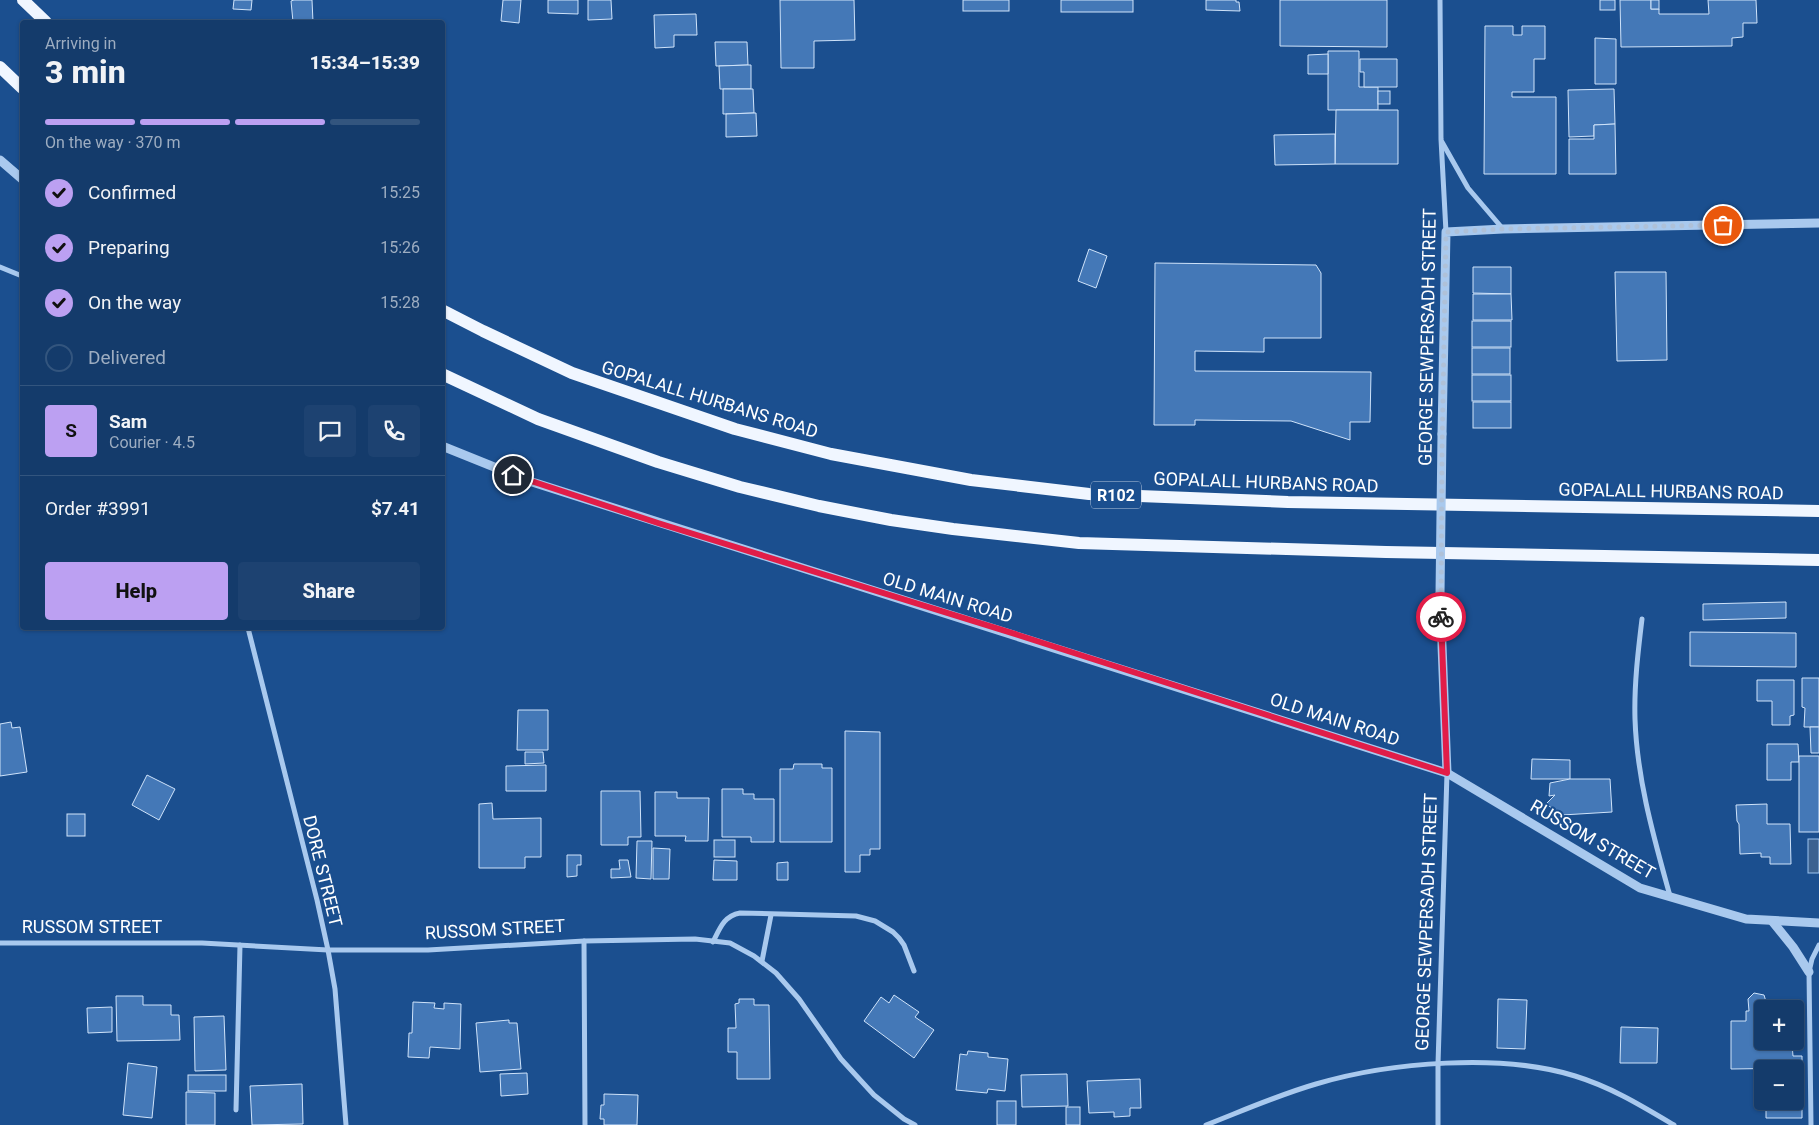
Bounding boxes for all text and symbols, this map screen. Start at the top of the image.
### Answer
text: Arriving in [45,34,116,53]
text: 15:34–15:39 [309,51,420,74]
text: 3 min [45,53,126,91]
text: On the way · 370 m [45,133,181,152]
icon: check [45,179,73,207]
text: Confirmed [88,181,176,204]
text: 15:25 [380,183,420,202]
pin [1702,204,1744,246]
street label: GEORGE SEWPERSADH STREET [1414,208,1440,466]
icon: bag [1709,211,1737,239]
icon: check [45,234,73,262]
text: Preparing [88,236,170,259]
text: 15:26 [380,238,420,257]
icon: check [45,289,73,317]
text: On the way [88,291,181,314]
text: 15:28 [380,293,420,312]
text: Delivered [88,346,166,369]
street label: GOPALALL HURBANS ROAD [599,356,821,442]
button: chat [304,405,356,457]
button: phone [368,405,420,457]
text: Sam [109,410,147,433]
text: S [65,419,77,442]
text: Courier · 4.5 [109,433,195,452]
pin [492,454,534,496]
icon: home [499,461,527,489]
street label: GOPALALL HURBANS ROAD [1153,468,1379,496]
street label: GOPALALL HURBANS ROAD [1558,479,1784,503]
road number: R102 [1091,482,1141,508]
text: Order #3991 [45,497,151,520]
text: $7.41 [371,497,420,520]
button: Help [45,562,228,620]
button: Share [238,562,420,620]
street label: OLD MAIN ROAD [880,567,1016,627]
courier [1416,592,1466,642]
icon: bike [1427,603,1455,631]
street label: OLD MAIN ROAD [1268,688,1402,750]
street label: GEORGE SEWPERSADH STREET [1411,792,1441,1051]
street label: RUSSOM STREET [1527,795,1659,883]
street label: DORE STREET [299,813,347,929]
street label: RUSSOM STREET [424,915,566,943]
street label: RUSSOM STREET [22,916,163,937]
map controls [1754,1000,1804,1110]
button: + [1754,1000,1804,1050]
button: − [1754,1060,1804,1110]

